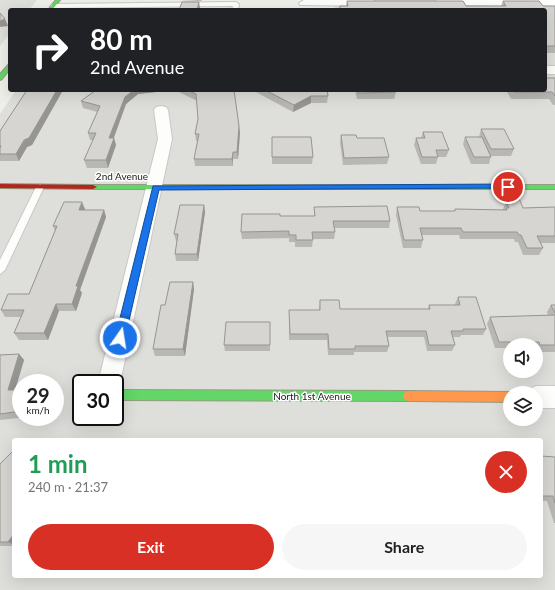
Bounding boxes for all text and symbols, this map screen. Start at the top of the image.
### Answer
text: 80 m [90,22,153,56]
icon: right [24,24,76,76]
text: 2nd Avenue [90,56,184,78]
street label: 2nd Avenue [96,170,148,182]
pin [491,170,525,204]
icon: arrive [497,176,519,198]
position arrow [99,317,141,359]
map controls [503,338,543,426]
button: sound [503,338,543,378]
speed limit sign: 30 [72,374,124,426]
text: 29 [26,383,50,407]
button: layers [503,386,543,426]
street label: North 1st Avenue [273,390,351,402]
text: km/h [26,404,50,416]
text: 1 min [28,449,88,478]
button: close [485,451,527,493]
text: 240 m · 21:37 [28,479,108,495]
button: Exit [28,524,274,570]
button: Share [282,524,527,570]

